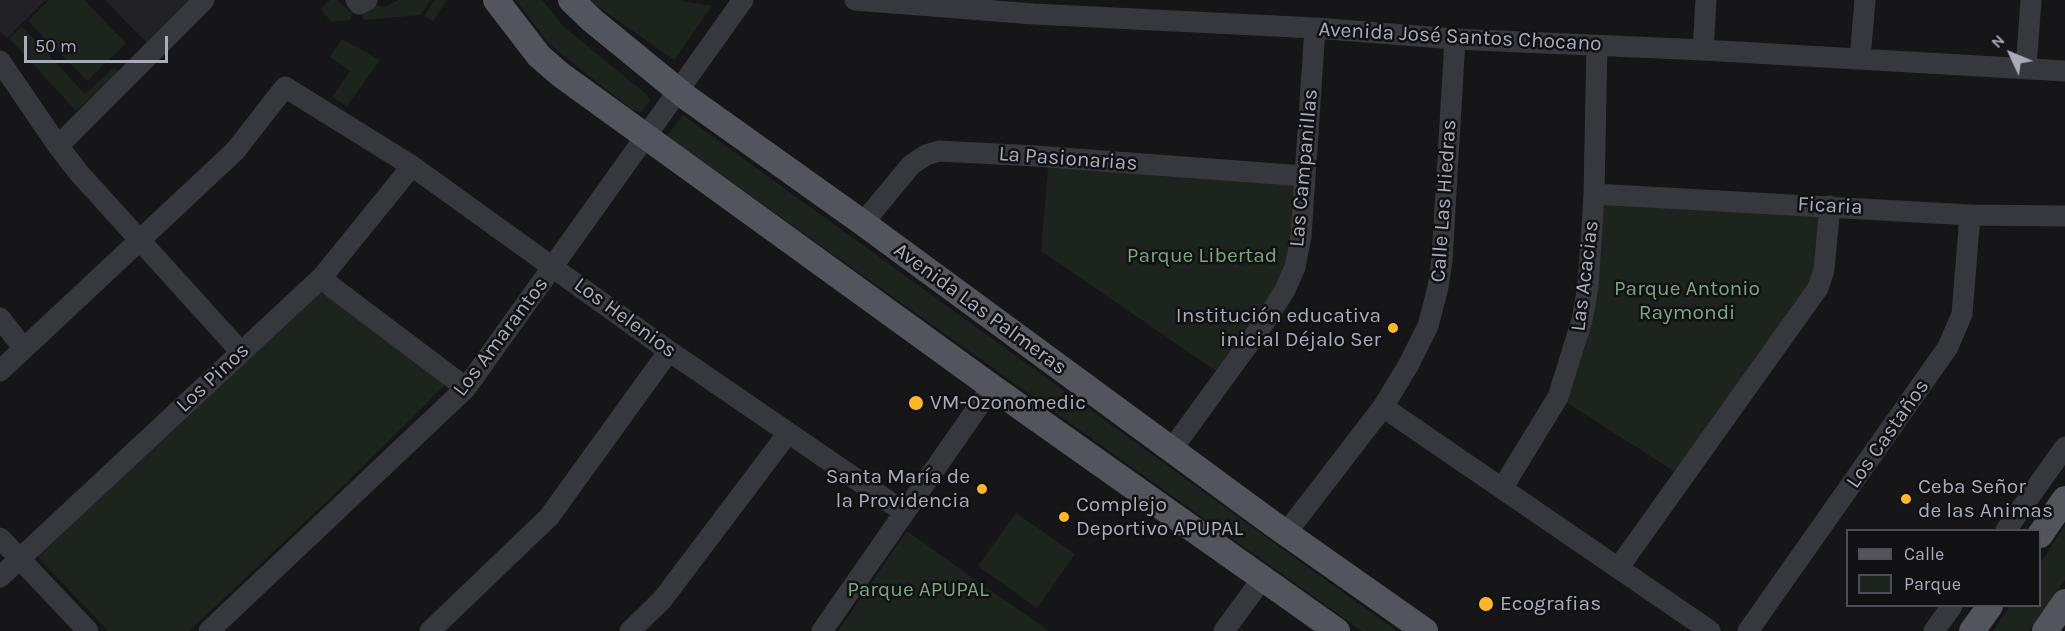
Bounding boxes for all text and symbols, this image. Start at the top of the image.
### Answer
street label: Avenida José Santos Chocano [1318,17,1602,57]
scale bar [27,24,171,62]
north arrow [1981,24,2041,84]
text: N [1987,30,2009,52]
text: 50 m [35,35,77,57]
street label: Las Campanillas [1285,88,1323,248]
street label: Calle Las Hiedras [1426,119,1462,283]
street label: La Pasionarias [998,142,1138,176]
street label: Ficaria [1797,192,1863,220]
street label: Las Acacias [1566,219,1604,333]
street label: Avenida Las Palmeras [888,238,1072,380]
park label: Parque Libertad [1127,243,1277,269]
street label: Los Amarantos [448,272,554,402]
street label: Los Helenios [569,272,681,364]
park label: Parque Antonio Raymondi [1614,276,1760,326]
place label: Institución educativa inicial Déjalo Ser [1176,303,1381,353]
marker: Institución educativa inicial Déjalo Ser [1386,321,1400,335]
street label: Los Pinos [171,338,255,418]
street label: Los Castaños [1841,375,1935,493]
place label: VM-Ozonomedic [930,390,1086,416]
marker: VM-Ozonomedic [907,394,925,412]
place label: Santa María de la Providencia [826,464,970,514]
place label: Ceba Señor de las Animas [1918,474,2053,524]
marker: Santa María de la Providencia [975,482,989,496]
place label: Complejo Deportivo APUPAL [1076,492,1243,542]
marker: Ceba Señor de las Animas [1899,492,1913,506]
marker: Complejo Deportivo APUPAL [1057,510,1071,524]
legend [1846,529,2041,607]
text: Calle [1904,543,1944,565]
text: Parque [1904,573,1961,595]
park label: Parque APUPAL [847,577,989,603]
place label: Ecografias [1500,591,1601,617]
marker: Ecografias [1477,595,1495,613]

